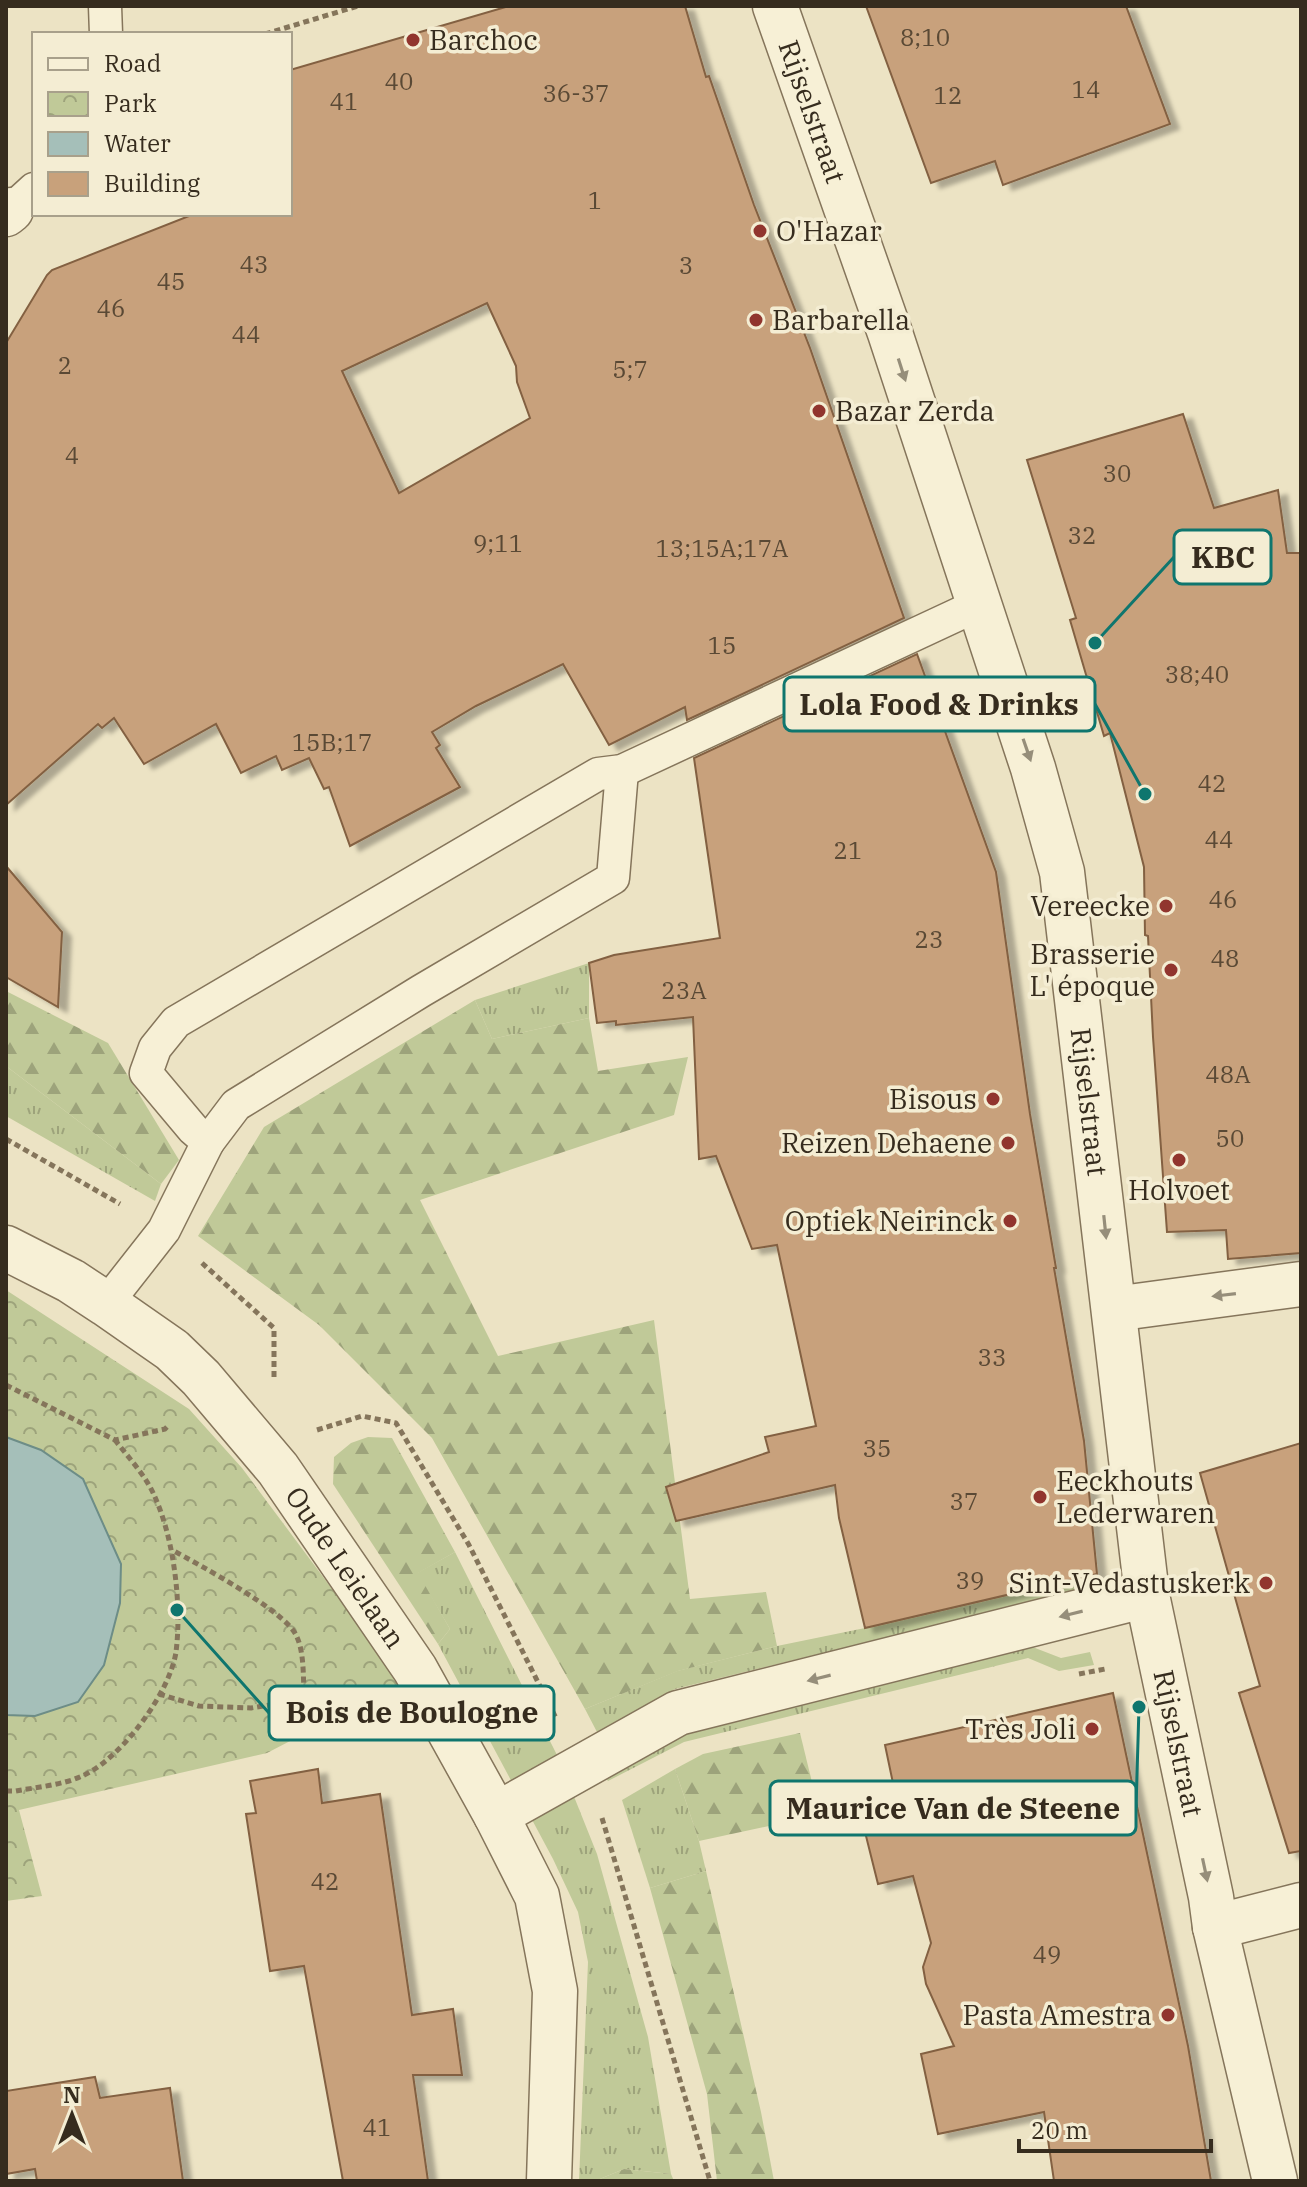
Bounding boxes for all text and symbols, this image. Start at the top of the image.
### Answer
place label: Barchoc [429,21,538,58]
house number: 8;10 [900,21,950,53]
marker: Barchoc [404,31,422,49]
legend [32,32,292,216]
street label: Rijselstraat [770,35,855,188]
text: Road [104,47,161,79]
house number: 40 [385,65,413,97]
house number: 14 [1072,73,1100,105]
house number: 36-37 [542,77,610,109]
house number: 12 [934,79,962,111]
house number: 41 [330,85,358,117]
text: Park [104,87,156,119]
text: Water [104,127,171,159]
text: Building [104,167,200,199]
house number: 1 [588,184,602,216]
place label: O'Hazar [776,212,882,249]
marker: O'Hazar [751,222,769,240]
house number: 43 [240,248,268,280]
house number: 3 [679,249,693,281]
house number: 45 [157,265,185,297]
house number: 46 [97,292,125,324]
place label: Barbarella [772,301,910,338]
marker: Barbarella [747,311,765,329]
house number: 44 [232,318,260,350]
house number: 2 [58,349,72,381]
house number: 5;7 [612,353,648,385]
one-way arrow [897,359,909,383]
place label: Bazar Zerda [835,392,995,429]
marker: Bazar Zerda [810,402,828,420]
house number: 4 [65,439,79,471]
house number: 30 [1103,457,1131,489]
house number: 32 [1068,519,1096,551]
house number: 9;11 [473,527,523,559]
callout: KBC [1174,530,1271,584]
house number: 13;15A;17A [655,532,789,564]
text: KBC [1191,537,1255,576]
house number: 15 [708,629,736,661]
house number: 38;40 [1165,658,1229,690]
callout: Lola Food & Drinks [784,677,1095,731]
text: Lola Food & Drinks [799,684,1079,723]
house number: 15B;17 [292,726,372,758]
one-way arrow [1022,739,1034,763]
house number: 42 [1198,767,1226,799]
house number: 44 [1205,823,1233,855]
house number: 21 [834,834,862,866]
house number: 46 [1209,883,1237,915]
place label: Vereecke [1030,887,1150,924]
marker: Vereecke [1157,897,1175,915]
house number: 23 [915,923,943,955]
place label: Brasserie L' époque [1029,935,1155,1004]
house number: 48 [1211,942,1239,974]
marker: Brasserie L' époque [1162,961,1180,979]
house number: 23A [661,974,707,1006]
street label: Rijselstraat [1062,1026,1117,1178]
house number: 48A [1205,1058,1251,1090]
place label: Bisous [889,1080,977,1117]
marker: Bisous [984,1090,1002,1108]
house number: 50 [1216,1122,1244,1154]
place label: Reizen Dehaene [781,1124,992,1161]
marker: Reizen Dehaene [999,1134,1017,1152]
marker: Holvoet [1170,1151,1188,1169]
place label: Holvoet [1128,1171,1230,1208]
place label: Optiek Neirinck [785,1202,995,1239]
marker: Optiek Neirinck [1001,1212,1019,1230]
one-way arrow [1098,1215,1111,1240]
one-way arrow [1211,1288,1236,1301]
house number: 33 [978,1341,1006,1373]
house number: 35 [863,1432,891,1464]
place label: Eeckhouts Lederwaren [1056,1462,1215,1531]
street label: Oude Leielaan [277,1479,414,1655]
house number: 37 [950,1485,978,1517]
marker: Eeckhouts Lederwaren [1031,1488,1049,1506]
house number: 39 [956,1564,984,1596]
place label: Sint-Vedastuskerk [1008,1564,1251,1601]
marker: Sint-Vedastuskerk [1257,1574,1275,1592]
one-way arrow [1059,1609,1084,1621]
street label: Rijselstraat [1145,1666,1212,1820]
one-way arrow [806,1672,831,1684]
callout: Bois de Boulogne [269,1686,554,1740]
text: Bois de Boulogne [285,1692,539,1731]
place label: Très Joli [965,1710,1076,1747]
marker: Très Joli [1083,1720,1101,1738]
callout: Maurice Van de Steene [770,1781,1136,1835]
text: Maurice Van de Steene [786,1788,1120,1827]
one-way arrow [1199,1858,1212,1883]
house number: 42 [311,1865,339,1897]
house number: 49 [1033,1938,1061,1970]
place label: Pasta Amestra [963,1996,1152,2033]
marker: Pasta Amestra [1159,2006,1177,2024]
north arrow [32,2075,112,2155]
text: N [63,2080,81,2109]
scale bar [1019,2103,1211,2153]
house number: 41 [363,2111,391,2143]
text: 20 m [1031,2114,1088,2146]

